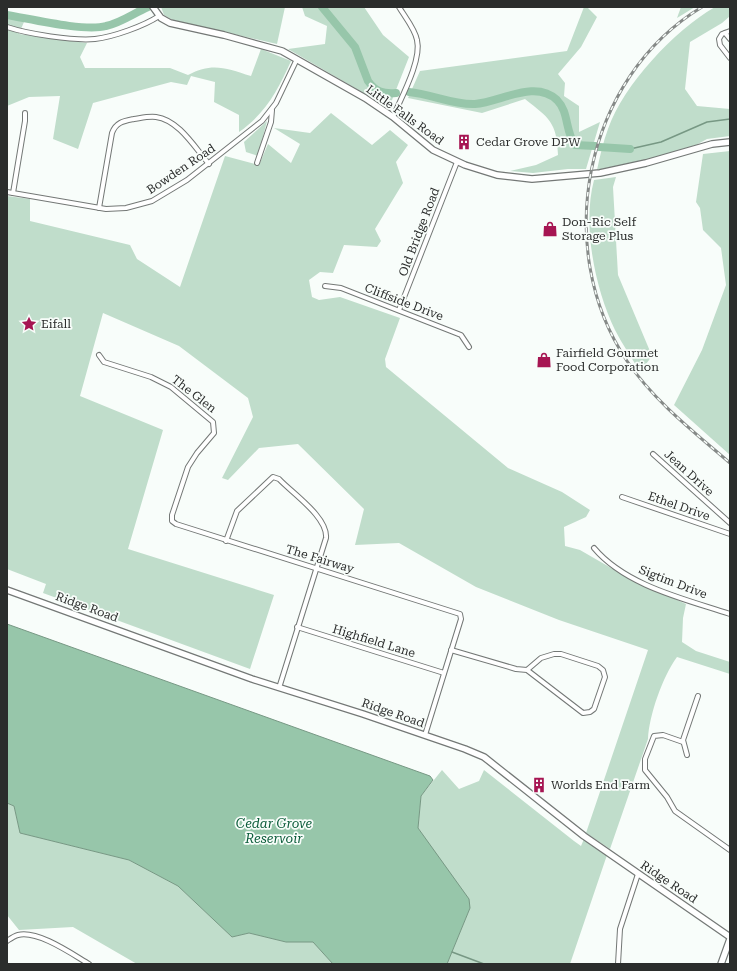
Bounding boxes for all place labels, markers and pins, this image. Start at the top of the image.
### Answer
building icon: Cedar Grove DPW [455,133,473,151]
place label: Cedar Grove DPW [476,135,581,149]
place label: Don-Ric Self Storage Plus [562,215,636,243]
shop icon: Don-Ric Self Storage Plus [541,220,559,238]
place icon: Eifall [20,315,38,333]
place label: Eifall [41,317,71,331]
place label: Fairfield Gourmet Food Corporation [556,346,659,374]
shop icon: Fairfield Gourmet Food Corporation [535,351,553,369]
building icon: Worlds End Farm [530,776,548,794]
place label: Worlds End Farm [551,778,650,792]

